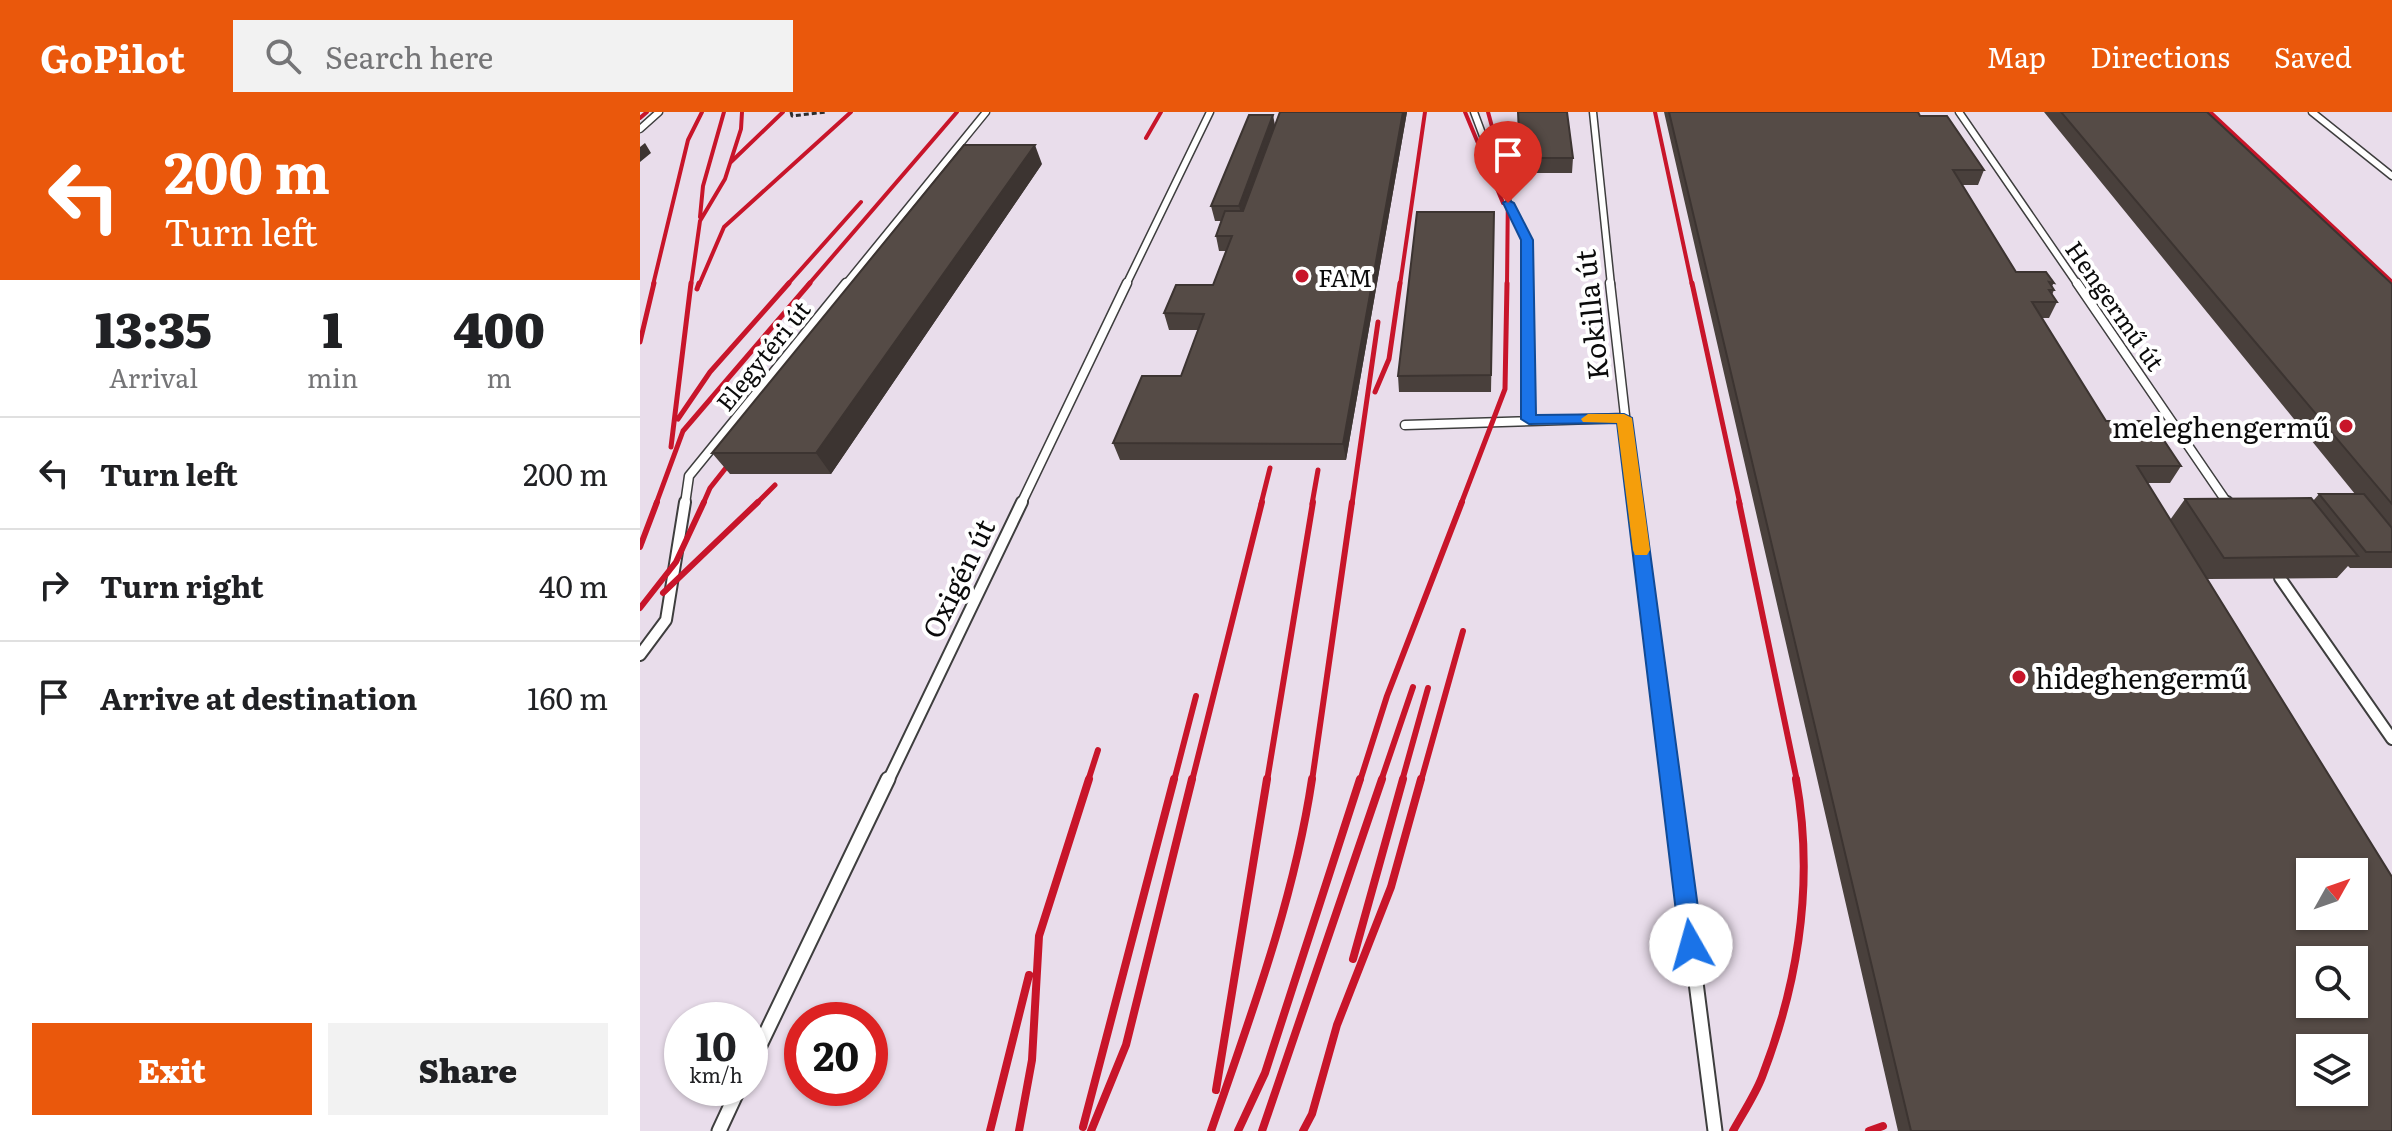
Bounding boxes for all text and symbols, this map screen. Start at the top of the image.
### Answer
search box [233,20,793,92]
text: GoPilot [40,28,185,85]
icon: search [261,34,305,78]
text: Search here [325,34,493,78]
text: Map [1987,35,2046,77]
text: Directions [2090,35,2230,77]
text: Saved [2274,35,2352,77]
pin [1474,121,1542,203]
text: 200 m [164,128,330,211]
icon: arrive [1486,133,1530,177]
icon: left [32,144,136,248]
text: Turn left [164,204,318,257]
street label: Hengermű út [2058,233,2174,377]
street label: Kokilla út [1562,247,1618,382]
place label: FAM [1318,259,1372,294]
marker: FAM [1293,267,1311,285]
text: 13:35 [95,292,212,363]
text: 1 [323,292,343,363]
text: 400 [453,292,545,363]
street label: Elegytéri út [707,292,818,418]
text: Arrival [109,357,198,396]
text: min [307,357,358,396]
text: m [486,357,512,396]
place label: meleghengermű [2112,405,2330,447]
marker: meleghengermű [2337,417,2355,435]
icon: left [32,451,76,495]
text: Turn left [100,451,238,495]
text: 200 m [523,451,608,495]
street label: Oxigén út [910,511,1004,645]
icon: right [32,563,76,607]
text: Turn right [100,563,264,607]
text: 40 m [539,563,608,607]
place label: hideghengermű [2035,656,2248,698]
marker: hideghengermű [2010,668,2028,686]
icon: arrive [32,675,76,719]
text: Arrive at destination [100,675,417,719]
text: 160 m [527,675,608,719]
north arrow [2296,858,2368,930]
map controls [2296,858,2368,1106]
position arrow [1649,903,1733,987]
button: search [2296,946,2368,1018]
speed limit sign: 20 [784,1002,888,1106]
text: 10 [695,1014,737,1073]
button: Exit [32,1023,312,1115]
button: Share [328,1023,608,1115]
button: layers [2296,1034,2368,1106]
text: km/h [689,1059,743,1089]

